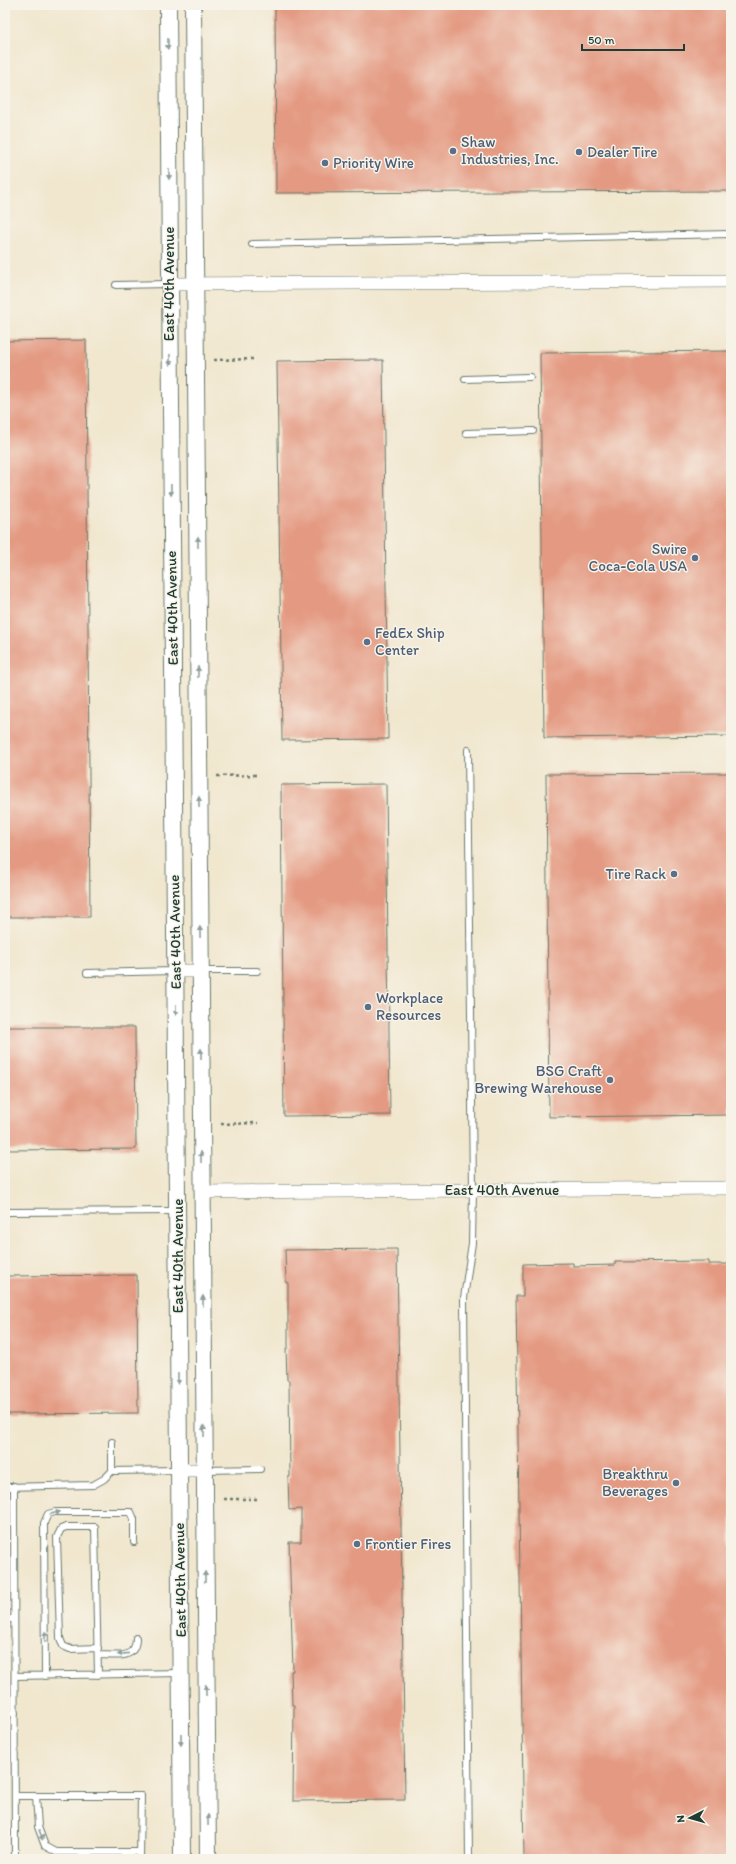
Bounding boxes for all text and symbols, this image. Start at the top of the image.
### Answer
scale bar [582,26,684,52]
text: 50 m [588,33,614,47]
one-way arrow [165,38,171,51]
place label: Shaw Industries, Inc. [461,133,559,168]
place label: Dealer Tire [587,143,657,161]
marker: Shaw Industries, Inc. [448,146,458,156]
marker: Dealer Tire [574,147,584,157]
place label: Priority Wire [333,154,414,172]
marker: Priority Wire [320,158,330,168]
one-way arrow [166,168,172,181]
street label: East 40th Avenue [160,227,178,341]
one-way arrow [167,354,173,367]
one-way arrow [168,484,174,497]
one-way arrow [195,535,201,548]
place label: Swire Coca-Cola USA [589,540,687,575]
street label: East 40th Avenue [162,550,182,666]
marker: Swire Coca-Cola USA [690,553,700,563]
place label: FedEx Ship Center [375,624,445,659]
marker: FedEx Ship Center [362,637,372,647]
one-way arrow [195,665,201,678]
one-way arrow [196,795,202,808]
place label: Tire Rack [606,865,666,883]
marker: Tire Rack [669,869,679,879]
street label: East 40th Avenue [165,874,185,990]
one-way arrow [197,925,203,938]
place label: Workplace Resources [376,989,443,1024]
marker: Workplace Resources [363,1002,373,1012]
one-way arrow [173,1004,179,1017]
one-way arrow [198,1047,204,1060]
place label: BSG Craft Brewing Warehouse [474,1062,602,1097]
marker: BSG Craft Brewing Warehouse [605,1075,615,1085]
one-way arrow [198,1150,204,1163]
street label: East 40th Avenue [445,1181,559,1199]
street label: East 40th Avenue [169,1199,187,1313]
one-way arrow [200,1294,206,1307]
one-way arrow [175,1373,181,1386]
one-way arrow [201,1424,207,1437]
place label: Breakthru Beverages [602,1465,669,1500]
marker: Breakthru Beverages [671,1478,681,1488]
one-way arrow [48,1510,61,1516]
street label: East 40th Avenue [170,1522,190,1638]
place label: Frontier Fires [365,1535,452,1553]
marker: Frontier Fires [352,1539,362,1549]
one-way arrow [202,1570,208,1583]
one-way arrow [42,1630,48,1643]
one-way arrow [117,1651,129,1657]
one-way arrow [203,1683,209,1696]
one-way arrow [178,1734,184,1747]
north arrow [670,1798,710,1838]
one-way arrow [204,1814,211,1826]
text: N [674,1815,687,1823]
one-way arrow [38,1829,44,1841]

